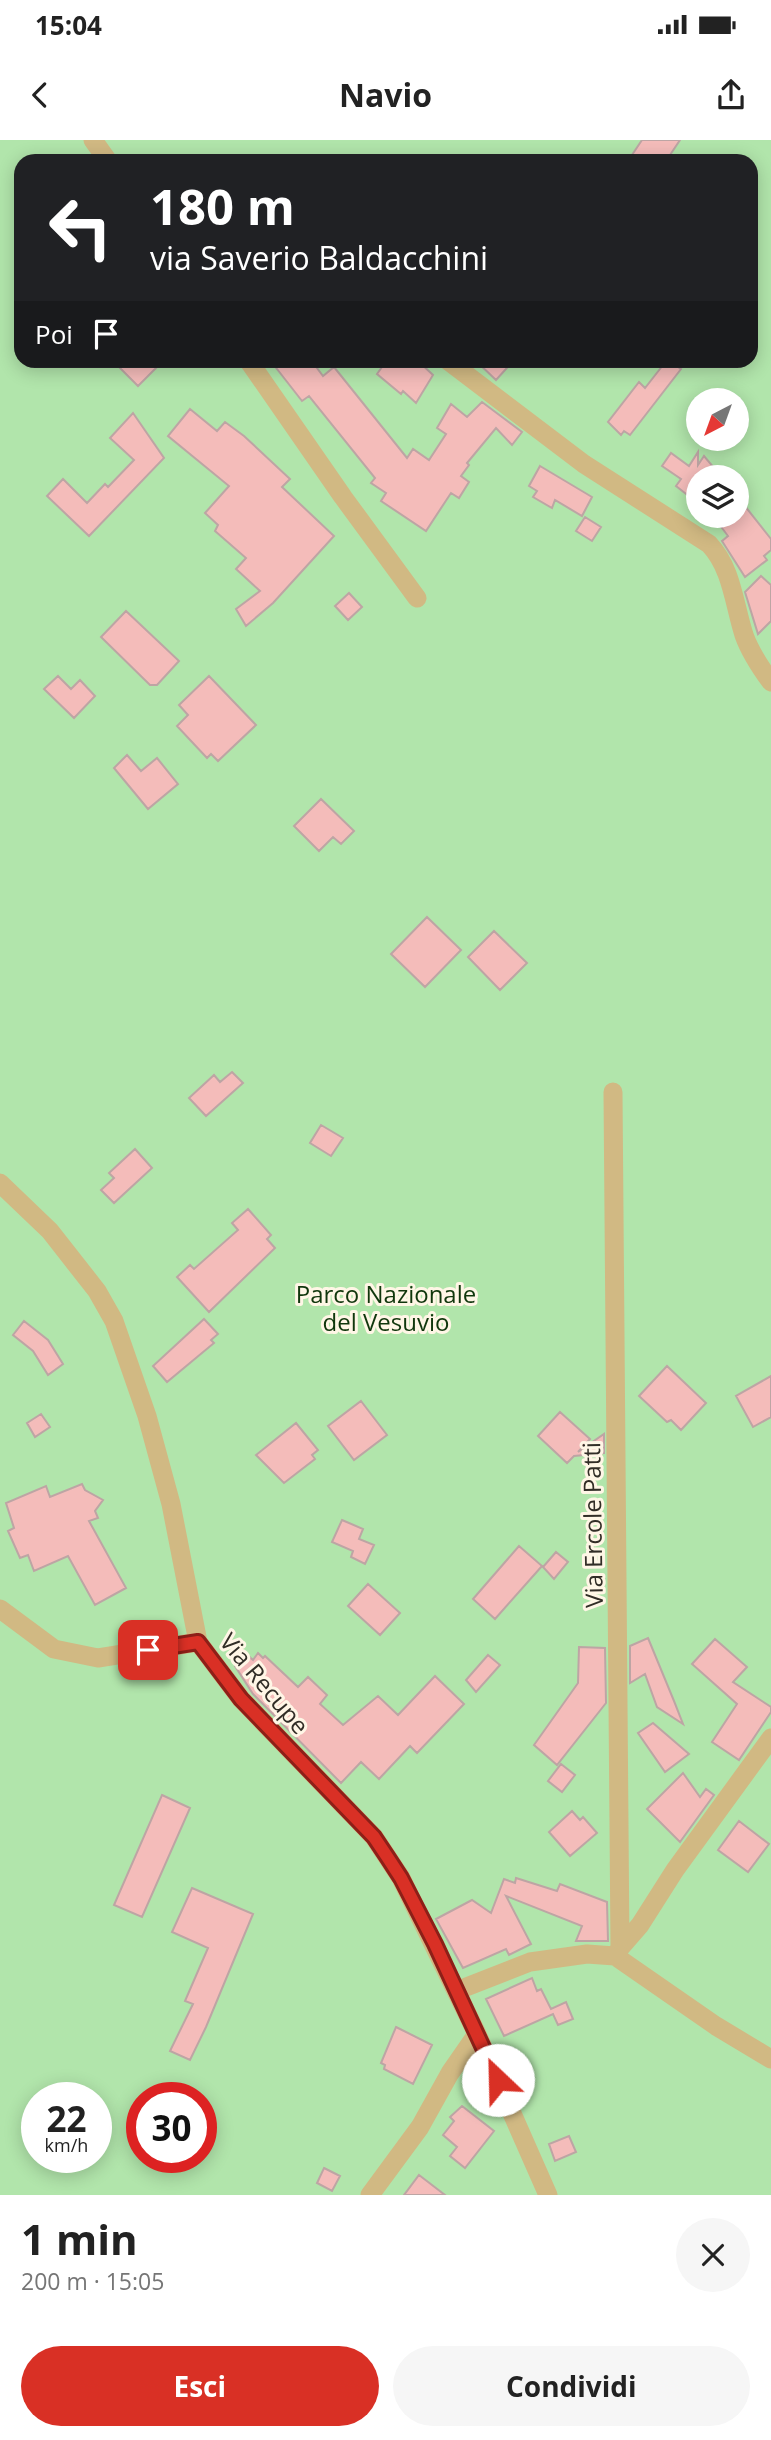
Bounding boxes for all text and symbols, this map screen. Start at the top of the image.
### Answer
text: 15:04 [35,7,102,43]
text: Navio [339,73,432,116]
icon: back [21,76,59,114]
icon: share [712,76,750,114]
text: 180 m [150,173,295,239]
icon: left [35,182,126,273]
text: via Saverio Baldacchini [150,236,488,279]
icon: arrive [87,315,125,353]
text: Poi [35,316,73,352]
north arrow [686,388,749,452]
map controls [686,388,749,528]
button: layers [686,465,749,528]
park label: Parco Nazionale del Vesuvio [296,1277,476,1338]
street label: Via Ercole Patti [574,1442,610,1608]
pin [118,1620,178,1680]
street label: Via Recupe [213,1625,317,1741]
icon: arrive [129,1631,167,1669]
position arrow [461,2043,535,2117]
speed limit sign: 30 [126,2082,217,2173]
text: 22 [46,2095,87,2142]
text: km/h [45,2133,88,2157]
text: 1 min [21,2210,138,2267]
button: close [676,2218,750,2292]
text: 200 m · 15:05 [21,2265,164,2297]
button: Esci [21,2346,379,2426]
button: Condividi [393,2346,750,2426]

